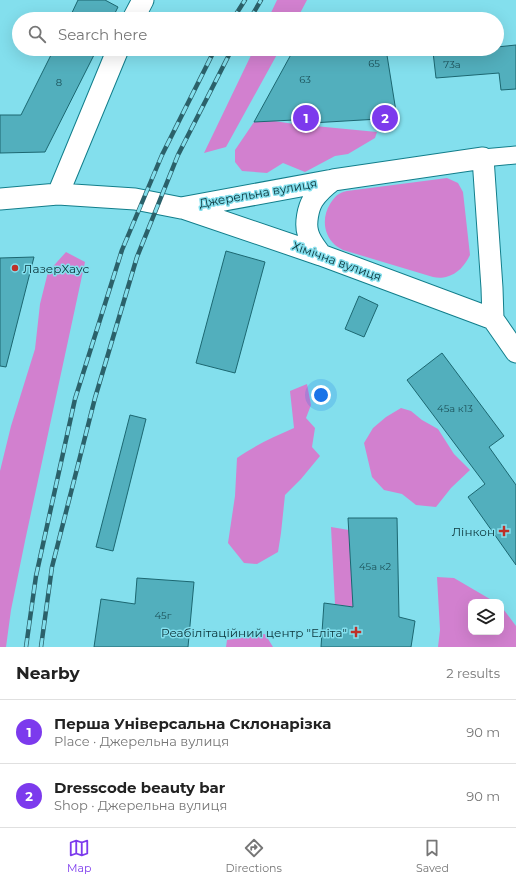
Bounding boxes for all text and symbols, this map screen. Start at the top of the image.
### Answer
search box [12,12,504,56]
icon: search [26,23,48,45]
text: Search here [58,25,147,44]
house number: 65 [368,57,380,70]
house number: 73а [443,58,461,71]
house number: 63 [299,73,311,86]
house number: 8 [56,76,62,89]
pin: 1 [293,103,319,133]
pin: 2 [372,103,398,133]
street label: Джерельна вулиця [198,175,318,211]
street label: Хімічна вулиця [290,238,384,284]
place label: ЛазерХаус [23,261,90,276]
marker: ЛазерХаус [10,263,20,273]
your location [311,385,331,405]
house number: 45а к13 [437,402,473,415]
place label: Лінкон [452,524,495,539]
marker: Лінкон [498,525,510,537]
house number: 45а к2 [359,560,391,573]
map controls [468,599,504,635]
button: layers [468,599,504,635]
house number: 45г [155,609,172,622]
place label: Реабілітаційний центр "Еліта" [161,625,347,640]
marker: Реабілітаційний центр "Еліта" [350,626,362,638]
text: Nearby [16,663,80,683]
text: 2 results [446,665,500,681]
text: Перша Універсальна Склонарізка [54,714,331,733]
text: 1 [26,724,32,740]
text: 90 m [466,724,500,740]
text: Place · Джерельна вулиця [54,733,229,749]
text: Dresscode beauty bar [54,778,225,797]
text: 2 [25,788,33,804]
text: 90 m [466,788,500,804]
text: Shop · Джерельна вулиця [54,797,227,813]
tab: Map [67,837,91,875]
tab: Directions [226,837,282,875]
tab: Saved [416,837,449,875]

